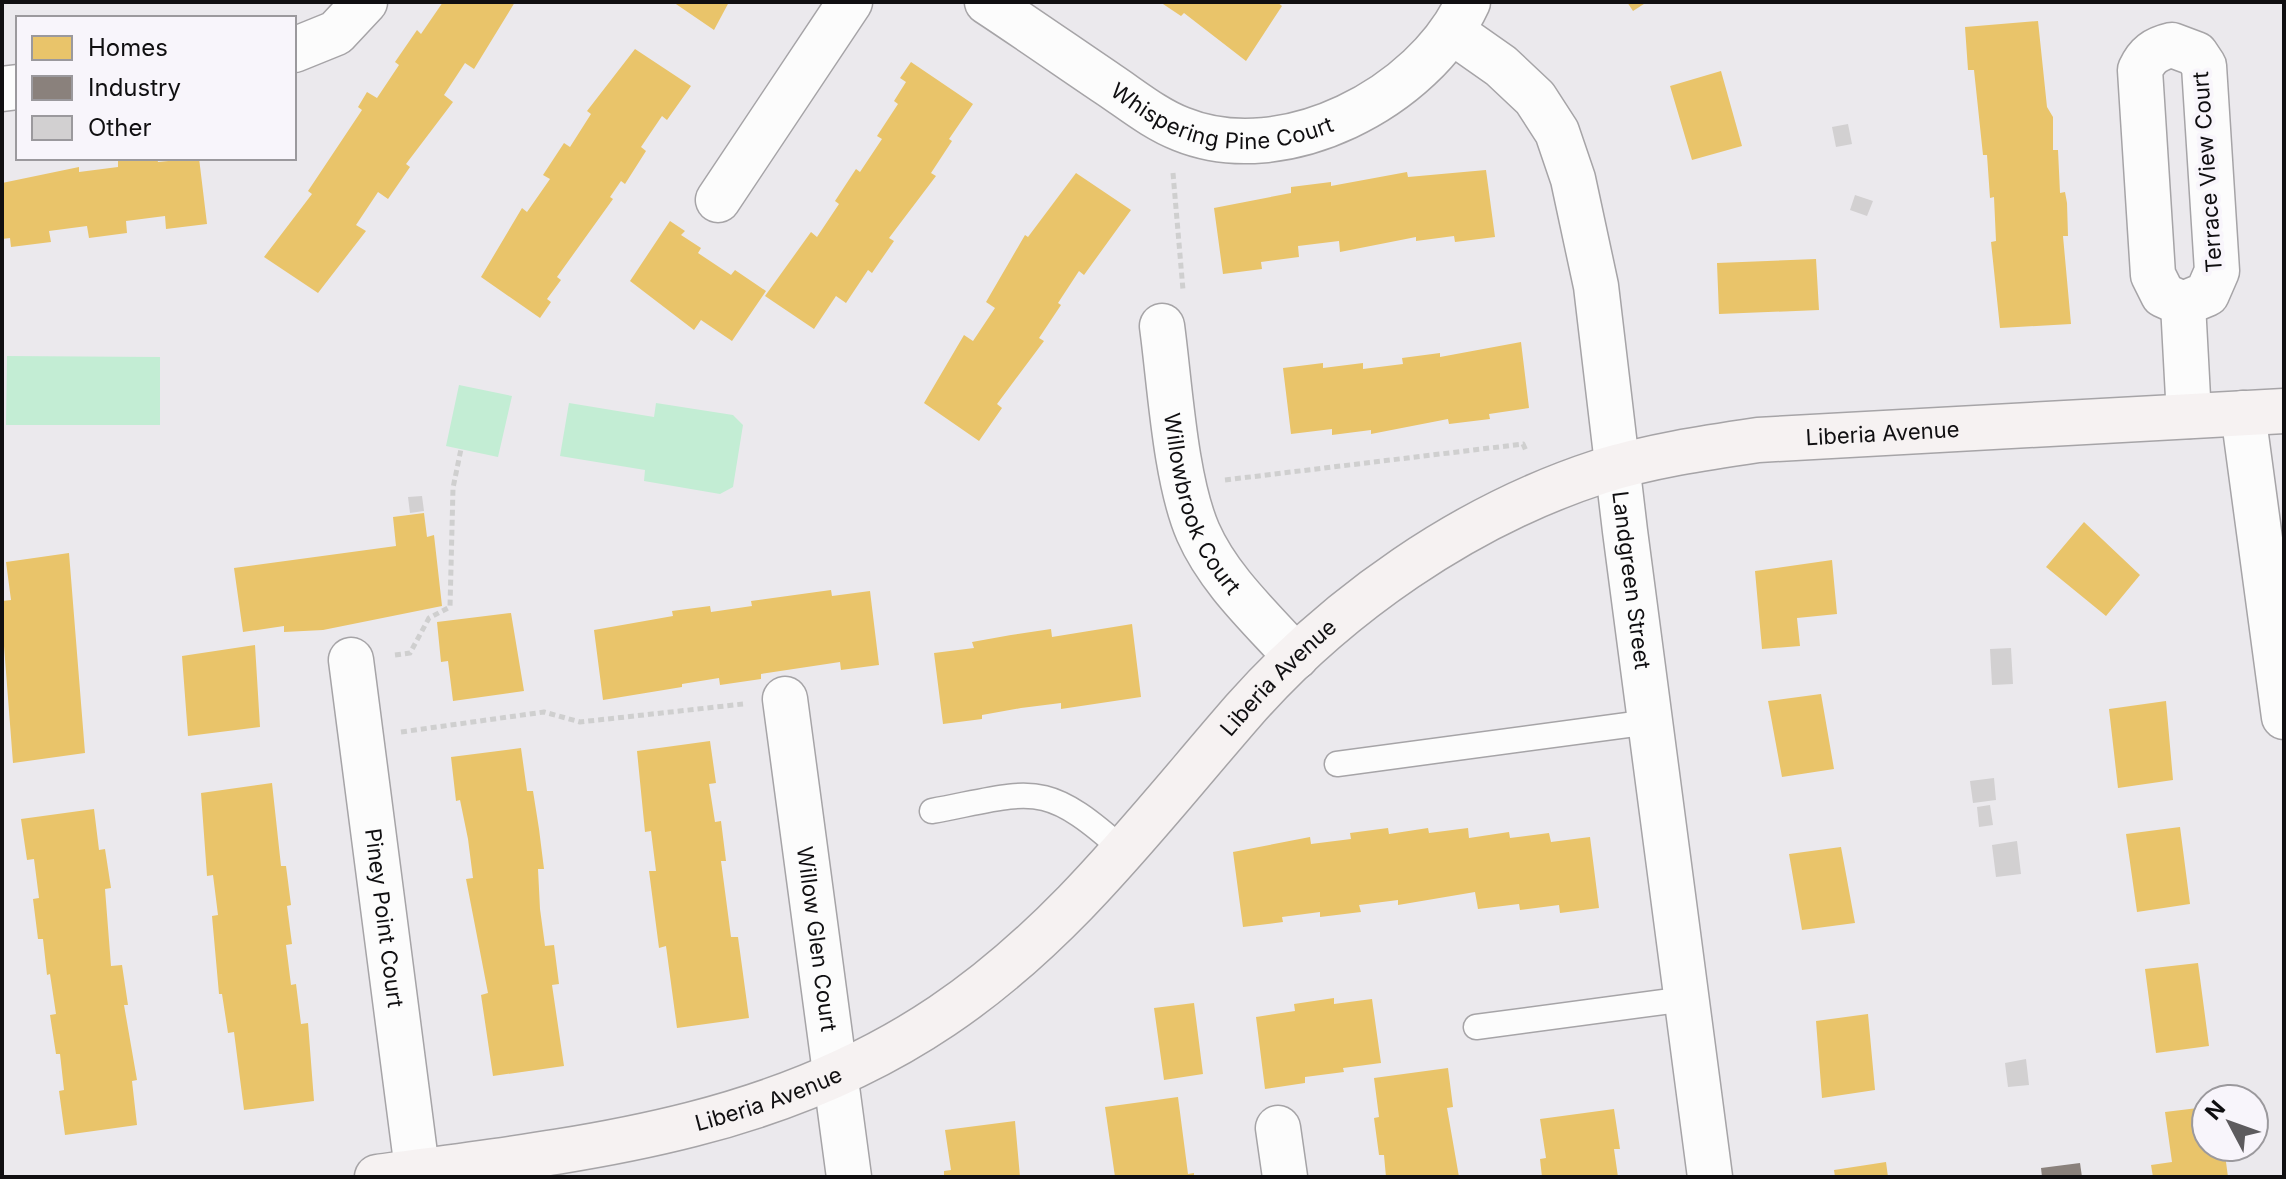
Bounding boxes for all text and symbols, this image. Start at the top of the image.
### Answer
legend [16,16,296,160]
text: Homes [88,33,168,62]
street label: Terrace View Court [2187,71,2227,273]
text: Industry [88,73,181,102]
street label: Whispering Pine Court [1106,77,1337,154]
text: Other [88,113,151,142]
street label: Willowbrook Court [1159,411,1246,599]
street label: Liberia Avenue [1805,416,1960,450]
street label: Landgreen Street [1607,489,1656,671]
street label: Liberia Avenue [1215,614,1341,741]
street label: Piney Point Court [360,827,409,1009]
street label: Willow Glen Court [792,845,842,1033]
street label: Liberia Avenue [692,1061,846,1136]
north arrow [2190,1083,2270,1163]
text: N [2200,1095,2230,1125]

